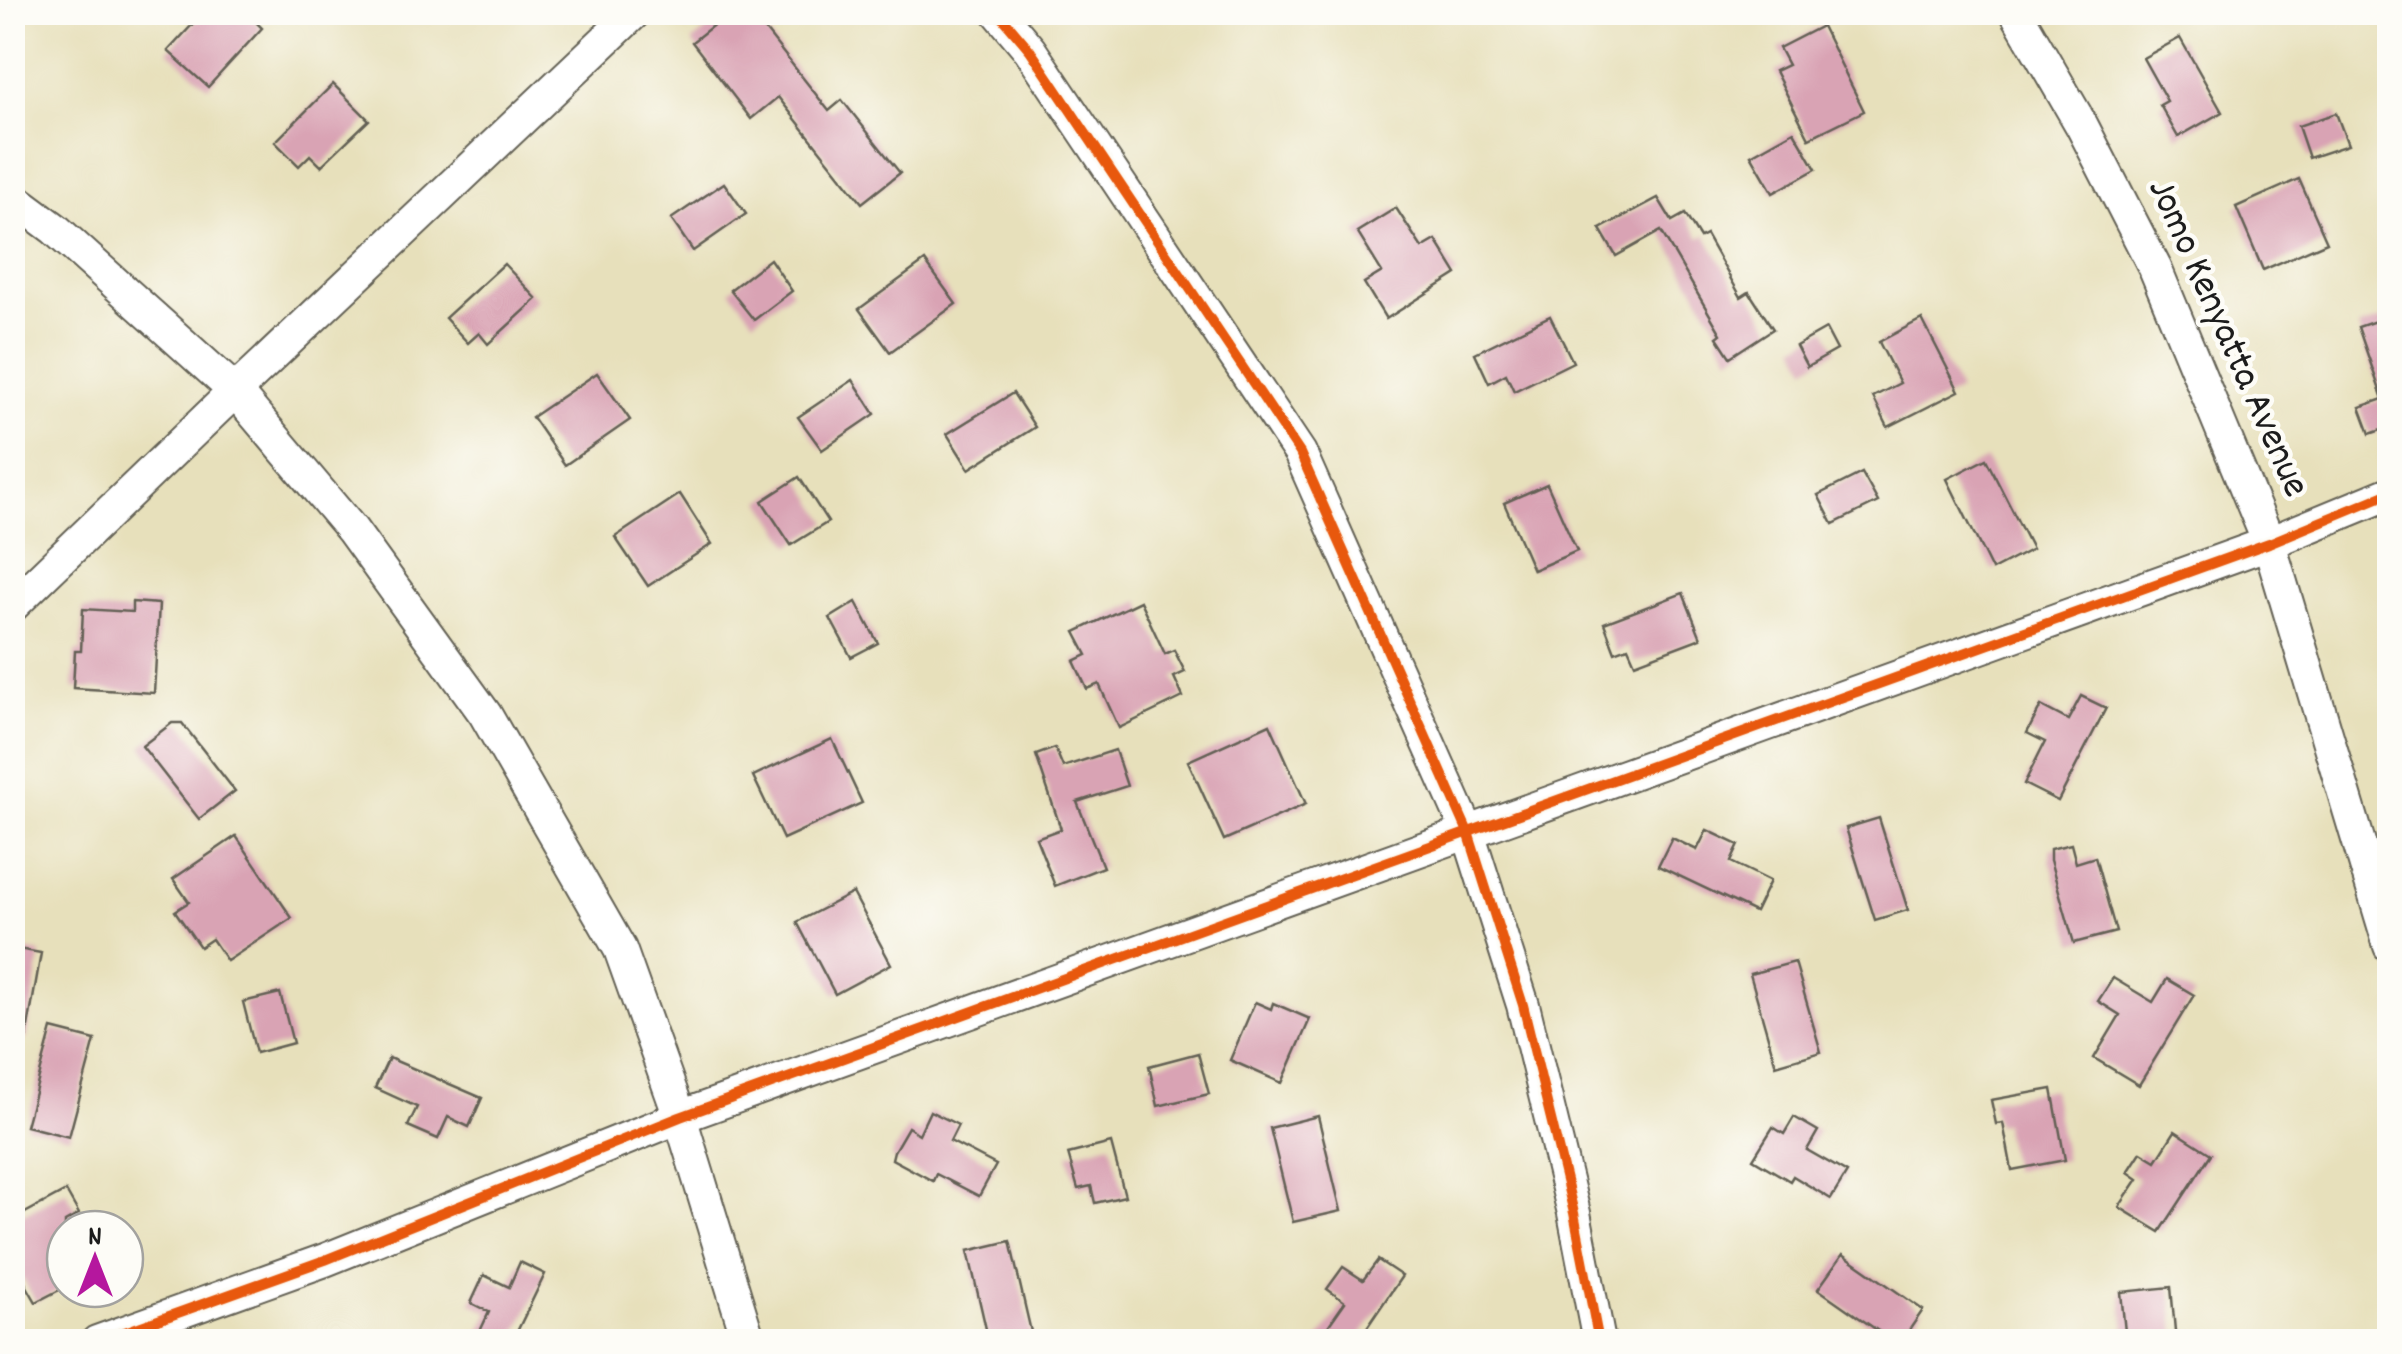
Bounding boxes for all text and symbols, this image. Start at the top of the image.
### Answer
street label: Jomo Kenyatta Avenue [2130,171,2322,507]
north arrow [45,1209,145,1309]
text: N [88,1219,102,1259]

